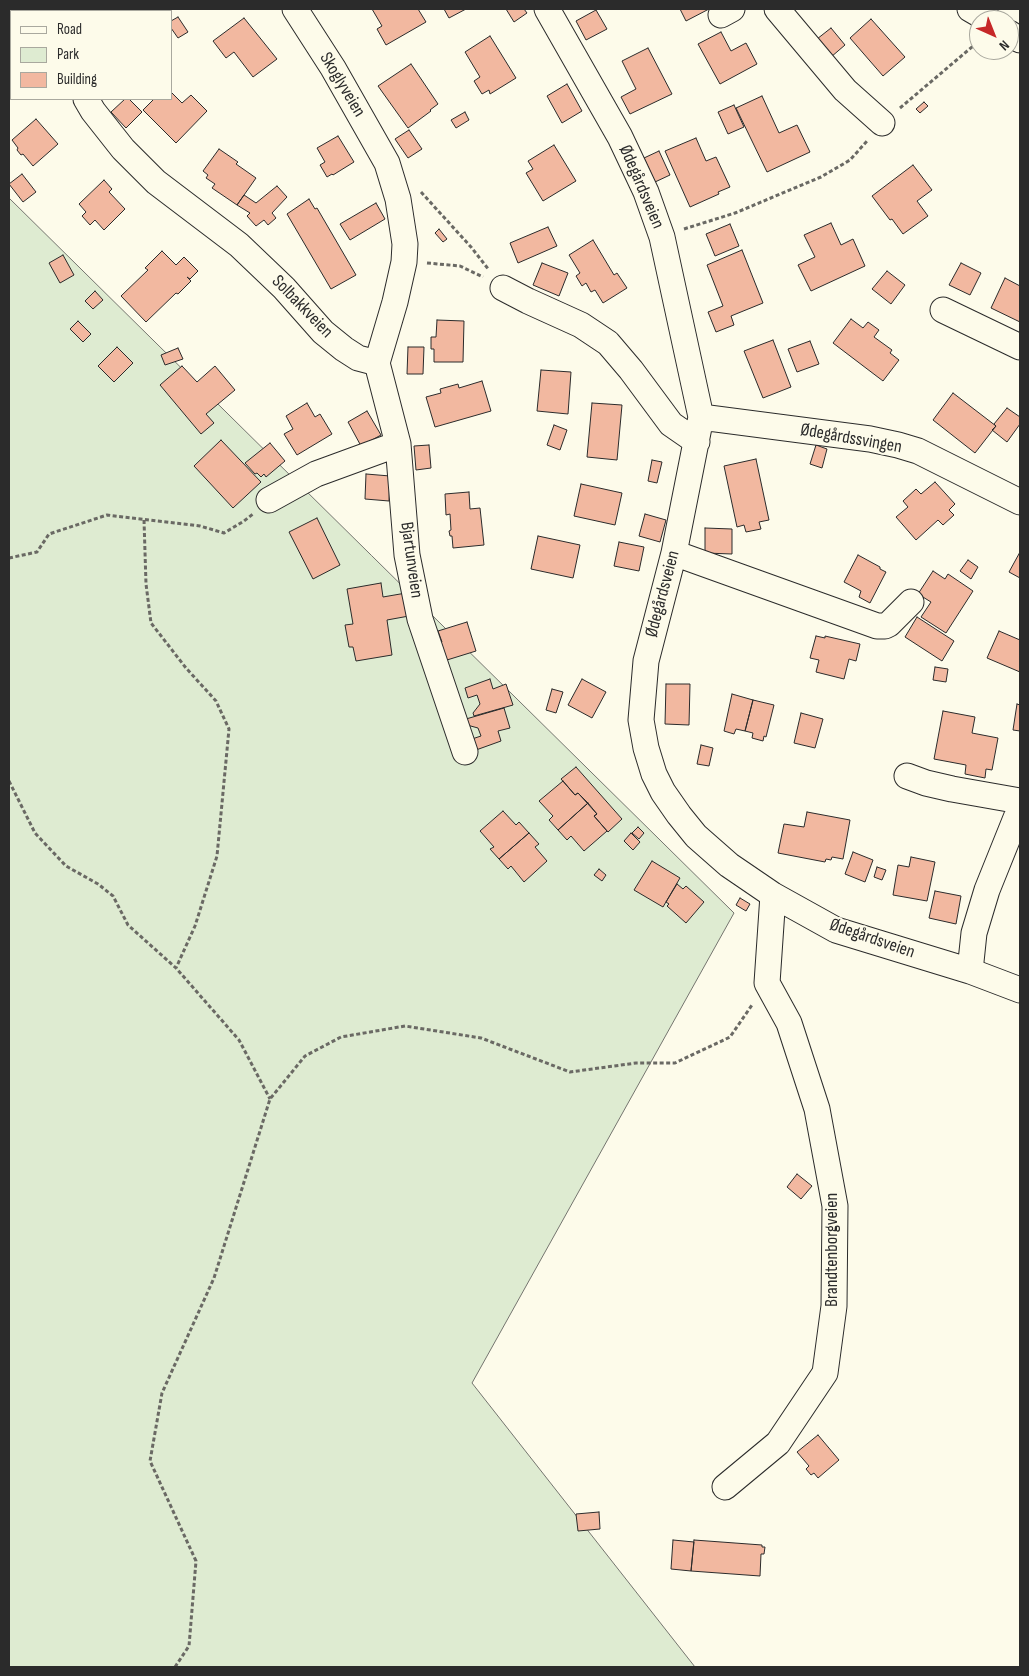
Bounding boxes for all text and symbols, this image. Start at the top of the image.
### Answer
legend [10,10,172,100]
north arrow [969,10,1019,60]
text: Road [57,20,82,39]
text: N [995,37,1013,54]
text: Park [57,45,79,64]
street label: Skoglyveien [314,49,370,121]
text: Building [57,70,97,89]
street label: Ødegårdsveien [614,142,668,232]
street label: Solbakkveien [267,271,337,343]
street label: Ødegårdssvingen [799,419,903,459]
street label: Bjartunveien [395,521,427,599]
street label: Ødegårdsveien [641,548,685,640]
street label: Ødegårdsveien [827,914,917,964]
street label: Brandtenborgveien [821,1193,843,1307]

